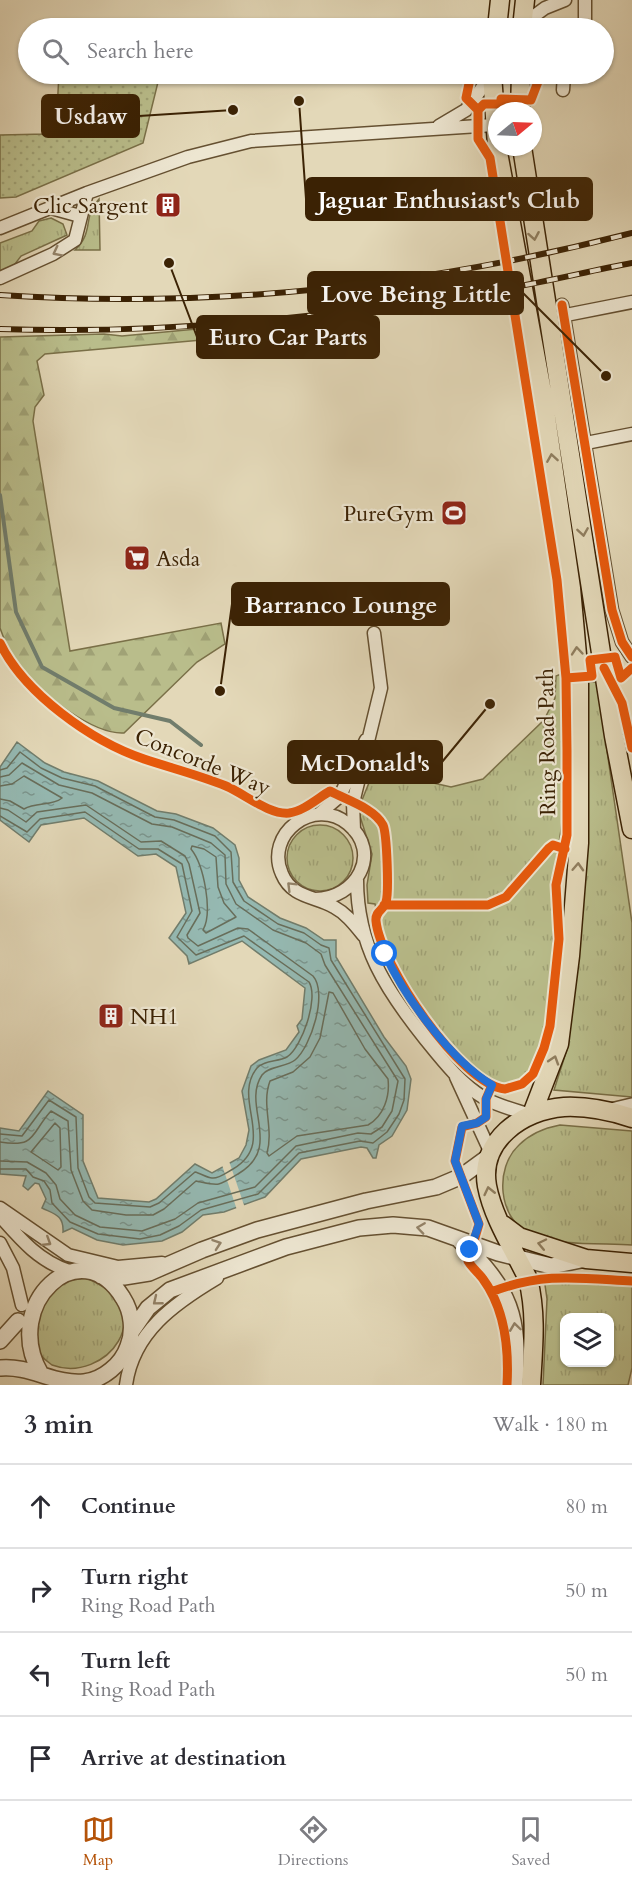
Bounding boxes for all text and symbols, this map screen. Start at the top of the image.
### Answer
search box [18,18,614,84]
icon: search [39,35,72,68]
text: Search here [87,36,194,66]
callout: Usdaw [42,95,139,137]
text: Usdaw [54,100,128,133]
north arrow [488,102,542,156]
callout: Jaguar Enthusiast's Club [306,178,592,220]
text: Jaguar Enthusiast's Club [315,184,580,217]
building icon: Clic Sargent [153,190,183,220]
place label: Clic Sargent [33,191,148,221]
one-way arrow [527,230,540,240]
one-way arrow [53,245,63,256]
callout: Love Being Little [308,272,523,314]
text: Love Being Little [321,278,511,311]
callout: Euro Car Parts [197,316,379,358]
text: Euro Car Parts [209,321,367,354]
one-way arrow [546,453,558,463]
sports icon: PureGym [439,498,469,528]
place label: PureGym [343,499,434,529]
one-way arrow [577,527,589,536]
supermarket icon: Asda [122,543,152,573]
place label: Asda [156,544,201,574]
callout: Barranco Lounge [232,583,449,625]
text: Barranco Lounge [245,589,437,622]
one-way arrow [571,647,584,656]
street label: Ring Road Path [531,668,563,816]
street label: Concorde Way [130,721,275,803]
callout: McDonald's [288,741,442,783]
text: McDonald's [300,747,430,780]
one-way arrow [572,863,585,872]
one-way arrow [288,882,299,893]
route start [371,940,397,966]
building icon: NH1 [96,1001,126,1031]
place label: NH1 [130,1002,178,1032]
one-way arrow [547,1055,559,1066]
one-way arrow [484,1187,497,1197]
one-way arrow [417,1223,426,1235]
one-way arrow [41,1235,52,1246]
route end [456,1236,482,1262]
one-way arrow [211,1239,221,1252]
one-way arrow [537,1239,547,1252]
one-way arrow [153,1293,164,1304]
map controls [560,1313,614,1367]
button: layers [560,1313,614,1367]
one-way arrow [509,1322,521,1331]
text: 3 min [24,1407,93,1442]
text: Walk · 180 m [493,1411,608,1438]
icon: ahead [24,1490,57,1523]
text: Continue [81,1491,176,1521]
text: 80 m [565,1493,608,1520]
text: Turn right [81,1562,188,1592]
icon: right [24,1574,57,1607]
text: 50 m [565,1577,608,1604]
text: Ring Road Path [81,1592,216,1619]
text: Turn left [81,1646,170,1676]
icon: left [24,1658,57,1691]
text: 50 m [565,1661,608,1688]
text: Ring Road Path [81,1676,216,1703]
icon: arrive [24,1742,57,1775]
text: Arrive at destination [81,1743,286,1773]
tab: Map [82,1813,115,1871]
tab: Directions [278,1813,348,1871]
tab: Saved [512,1813,550,1871]

